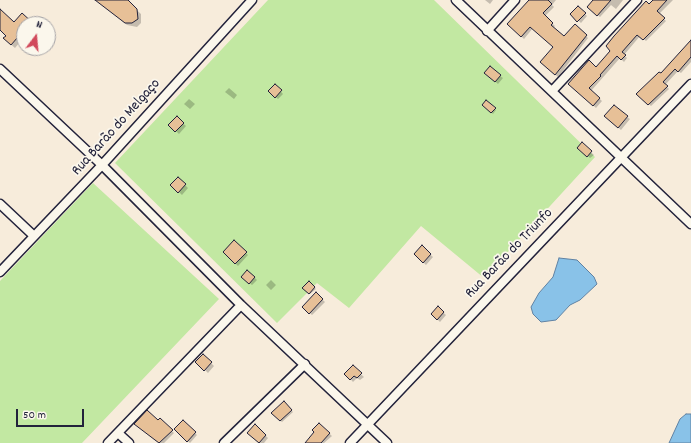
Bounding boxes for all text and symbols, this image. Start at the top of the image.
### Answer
north arrow [16,16,56,56]
text: N [34,17,44,34]
street label: Rua Barão do Melgaço [69,76,165,180]
street label: Rua Barão do Triunfo [462,205,558,303]
scale bar [18,401,86,427]
text: 50 m [23,407,46,424]

